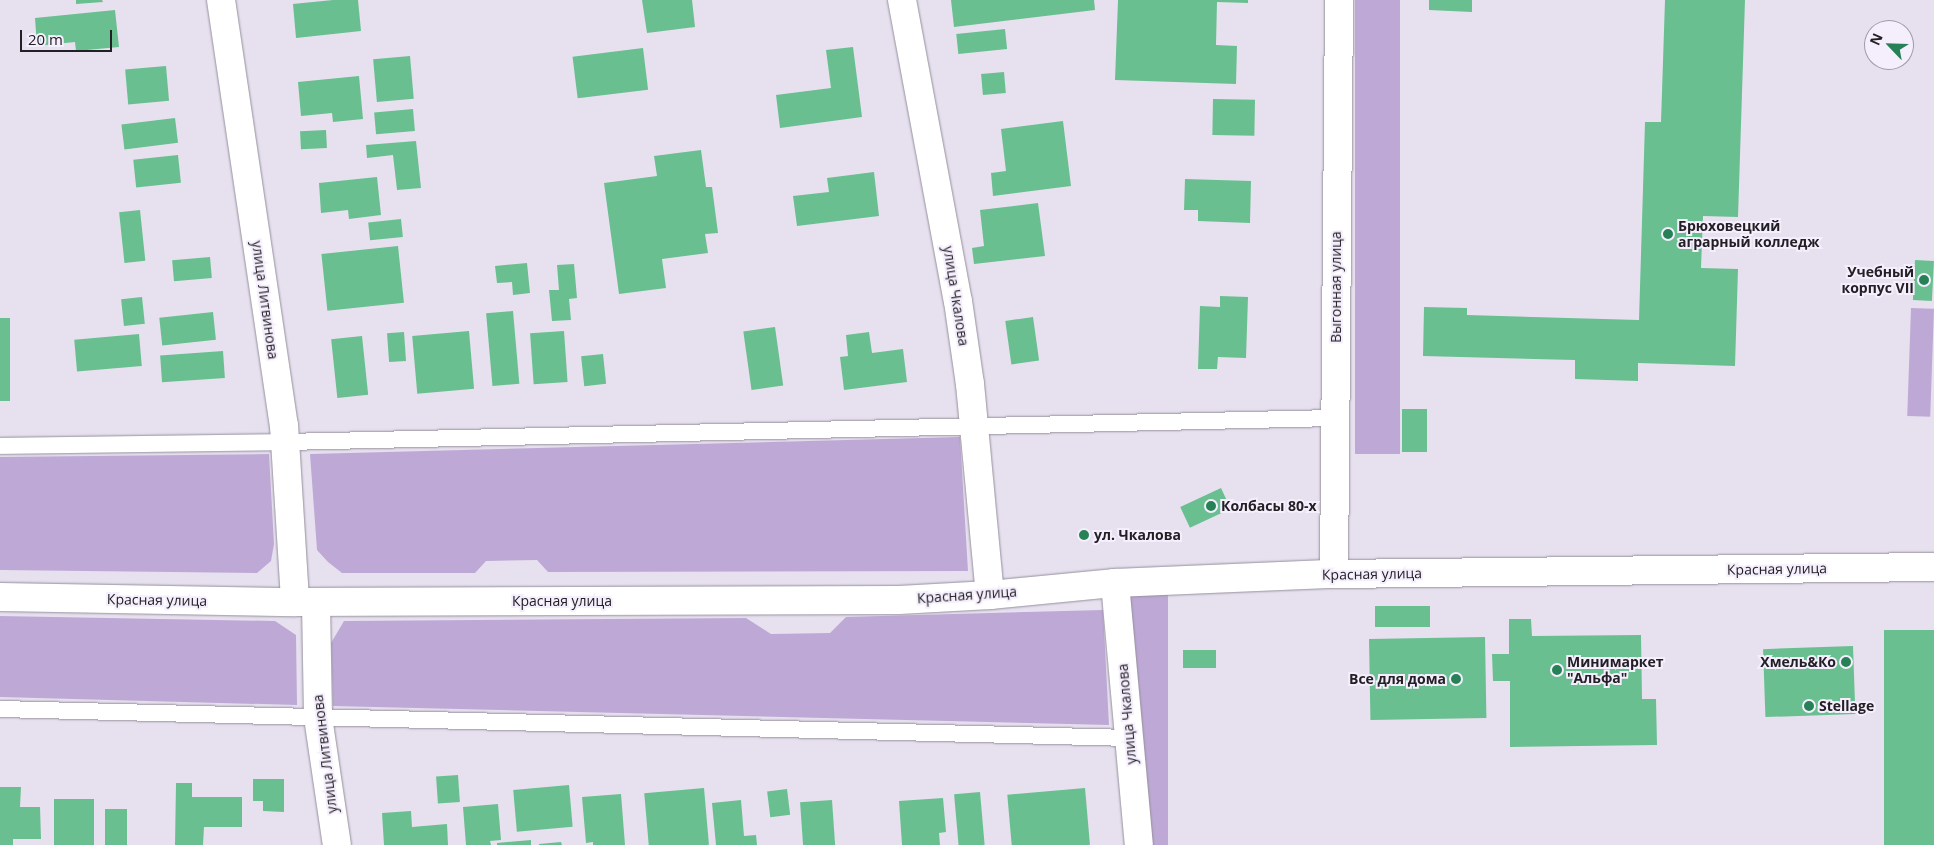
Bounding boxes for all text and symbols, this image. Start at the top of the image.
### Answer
scale bar [22,20,115,52]
north arrow [1864,20,1914,70]
text: 20 m [28,29,63,49]
text: N [1865,30,1887,48]
place label: Брюховецкий аграрный колледж [1678,218,1819,250]
marker: Брюховецкий аграрный колледж [1662,228,1674,240]
street label: Выгонная улица [1328,231,1344,343]
street label: улица Литвинова [248,240,282,360]
street label: улица Чкалова [940,245,972,347]
place label: Учебный корпус VII [1842,264,1914,296]
marker: Учебный корпус VII [1918,274,1930,286]
place label: Колбасы 80-х [1221,498,1317,514]
marker: Колбасы 80-х [1205,500,1217,512]
place label: ул. Чкалова [1094,527,1181,543]
marker: ул. Чкалова [1078,529,1090,541]
street label: Красная улица [1727,560,1827,578]
street label: Красная улица [1322,565,1422,583]
street label: Красная улица [916,583,1018,607]
street label: Красная улица [107,591,207,609]
street label: Красная улица [512,593,612,609]
place label: Минимаркет "Альфа" [1567,654,1663,686]
place label: Хмель&Ко [1760,654,1836,670]
marker: Хмель&Ко [1840,656,1852,668]
street label: улица Чкалова [1114,663,1140,765]
marker: Минимаркет "Альфа" [1551,664,1563,676]
place label: Все для дома [1349,671,1446,687]
marker: Все для дома [1450,673,1462,685]
street label: улица Литвинова [309,694,341,814]
place label: Stellage [1819,698,1874,714]
marker: Stellage [1803,700,1815,712]

